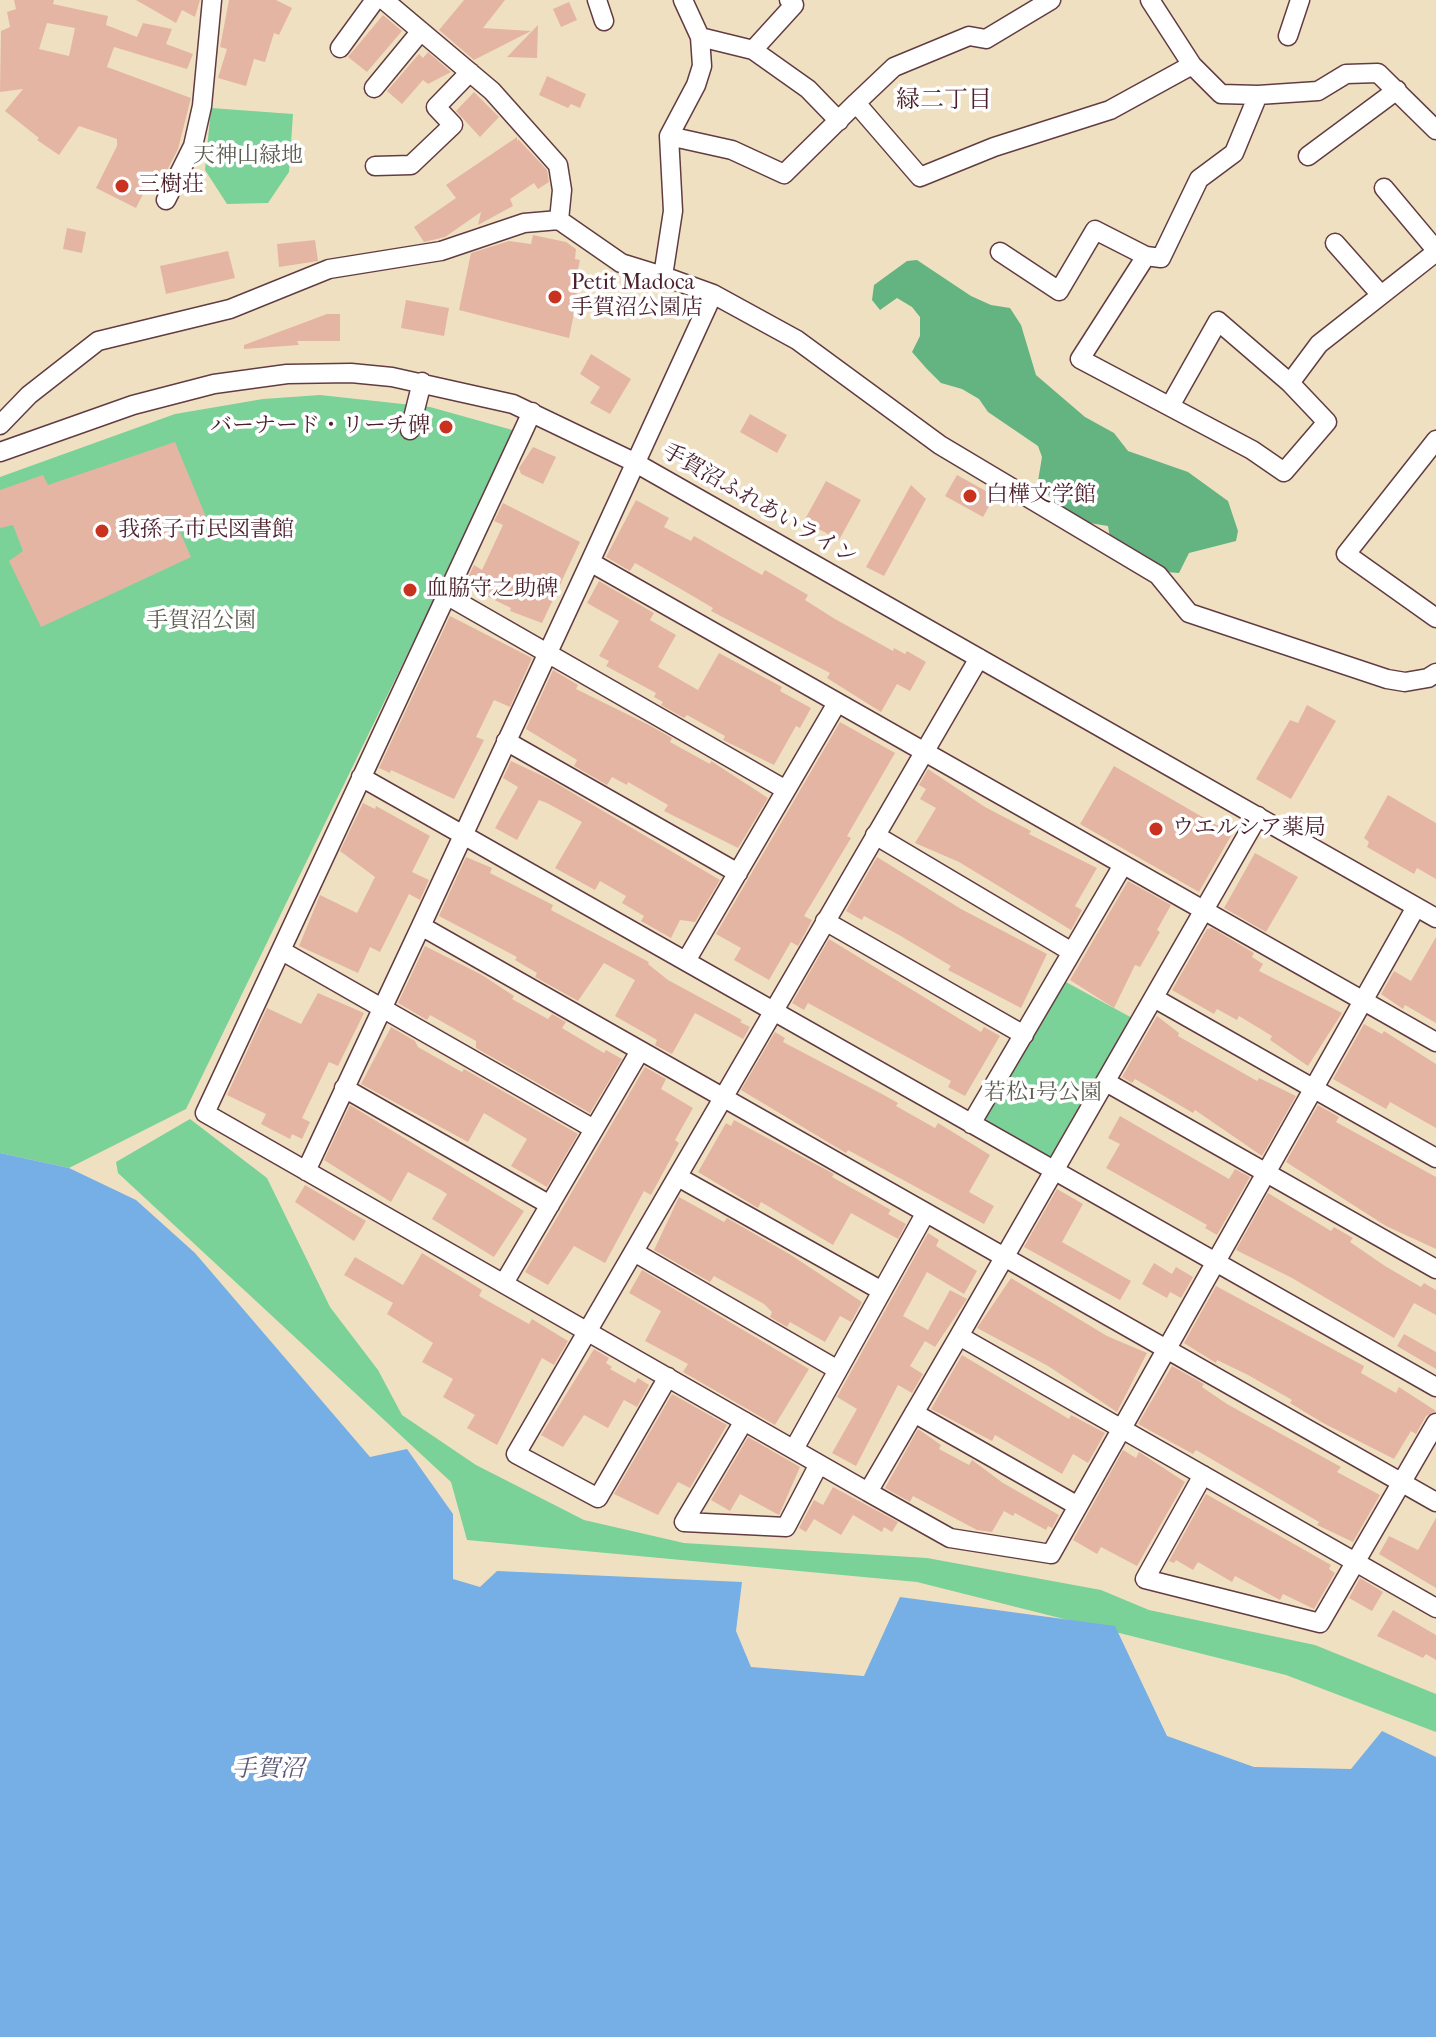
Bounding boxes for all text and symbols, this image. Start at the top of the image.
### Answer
district label: 緑二丁目 [896,87,992,115]
park label: 天神山緑地 [193,144,303,170]
place label: 三樹荘 [138,173,204,199]
marker: 三樹荘 [113,177,131,195]
place label: Petit Madoca 手賀沼公園店 [571,271,703,322]
marker: Petit Madoca 手賀沼公園店 [546,288,564,306]
place label: バーナード・リーチ碑 [210,414,430,440]
marker: バーナード・リーチ碑 [437,418,455,436]
street label: 手賀沼ふれあいライン [657,439,861,571]
place label: 白樺文学館 [986,483,1096,509]
marker: 白樺文学館 [961,487,979,505]
place label: 我孫子市民図書館 [118,518,294,544]
marker: 我孫子市民図書館 [93,522,111,540]
place label: 血脇守之助碑 [426,577,558,603]
marker: 血脇守之助碑 [401,581,419,599]
park label: 手賀沼公園 [146,609,256,635]
place label: ウエルシア薬局 [1172,816,1326,842]
marker: ウエルシア薬局 [1147,820,1165,838]
park label: 若松1号公園 [984,1081,1102,1107]
water label: 手賀沼 [232,1756,304,1784]

